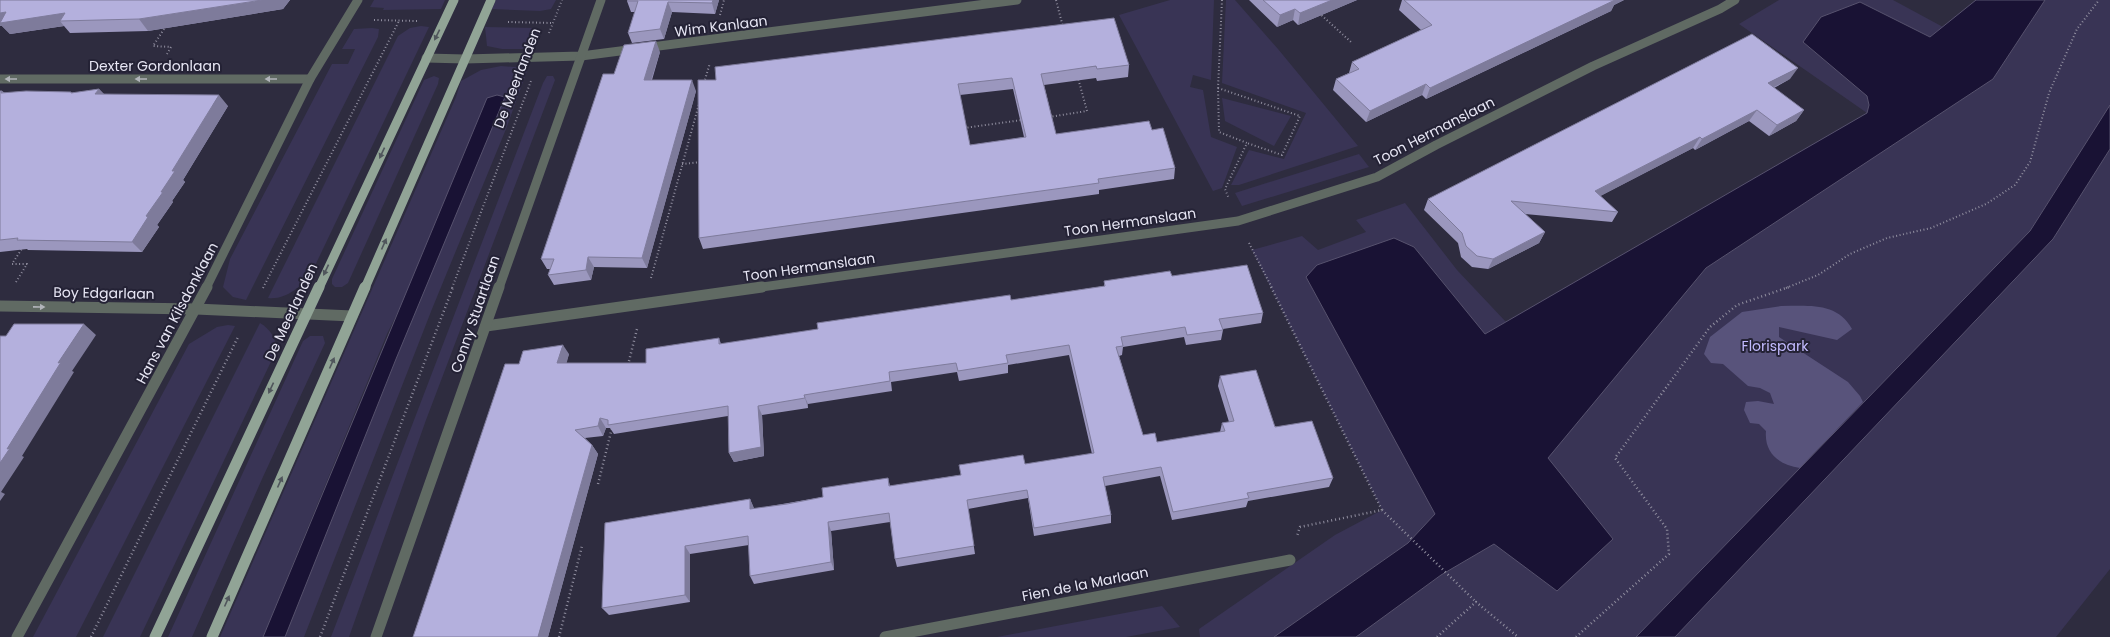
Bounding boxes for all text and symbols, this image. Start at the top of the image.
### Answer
street label: Wim Kanlaan [673,10,769,42]
street label: De Meerlanden [489,25,545,131]
one-way arrow [434,30,440,41]
street label: Dexter Gordonlaan [89,56,221,76]
one-way arrow [4,76,17,82]
one-way arrow [134,76,147,82]
one-way arrow [264,76,277,82]
street label: Toon Hermanslaan [1370,92,1498,170]
one-way arrow [379,147,385,159]
street label: Toon Hermanslaan [1063,203,1197,241]
one-way arrow [381,238,387,250]
street label: Hans van Kilsdonklaan [131,239,223,387]
street label: Toon Hermanslaan [742,248,876,286]
street label: Conny Stuartlaan [446,253,504,375]
street label: De Meerlanden [260,260,322,364]
one-way arrow [323,265,329,276]
street label: Boy Edgarlaan [53,282,155,304]
one-way arrow [33,304,46,310]
park label: Florispark [1742,336,1809,356]
one-way arrow [328,357,335,369]
one-way arrow [268,383,274,394]
one-way arrow [277,476,283,488]
street label: Fien de la Marlaan [1020,562,1150,606]
one-way arrow [225,595,231,607]

